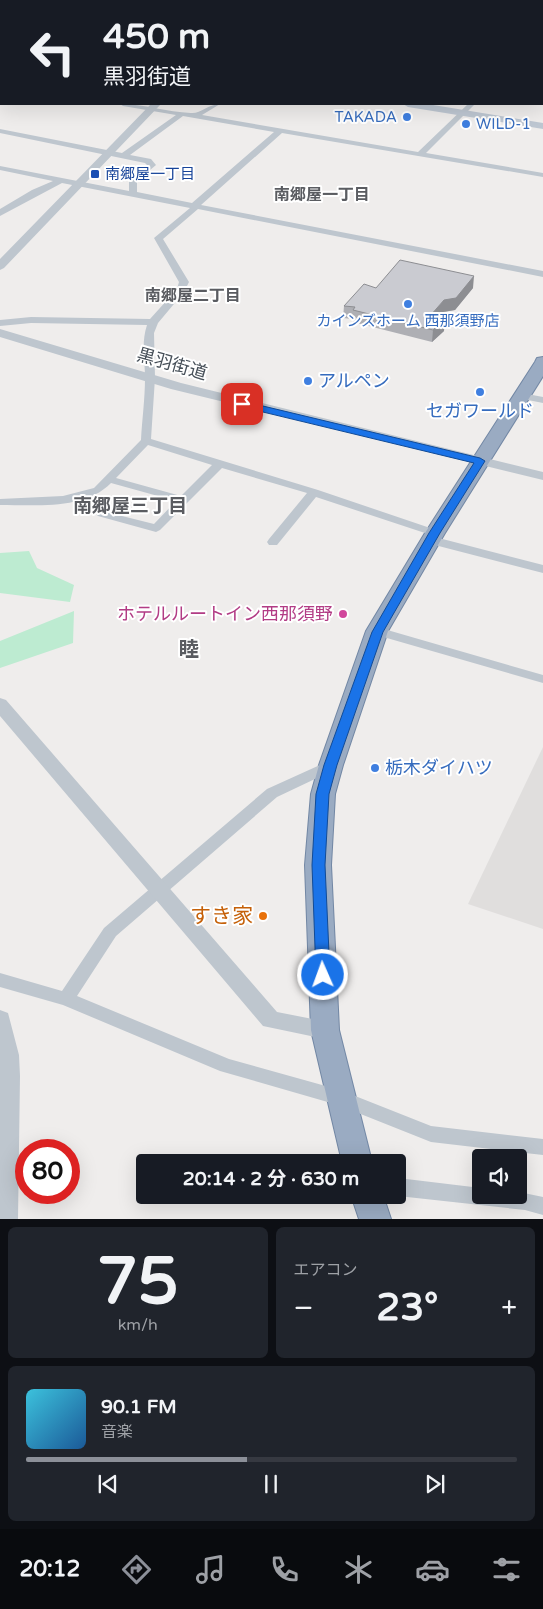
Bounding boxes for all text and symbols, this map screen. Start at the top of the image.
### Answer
text: 450 m [103,16,210,58]
icon: left [20,20,85,85]
text: 黒羽街道 [103,64,191,90]
place label: TAKADA [334,108,397,126]
marker: TAKADA [401,111,413,123]
place label: WILD-1 [476,115,531,133]
marker: WILD-1 [460,118,472,130]
place label: 南郷屋一丁目 [105,165,195,183]
marker: 南郷屋一丁目 [89,168,101,180]
district label: 南郷屋一丁目 [274,185,370,205]
district label: 南郷屋二丁目 [145,286,241,306]
marker: カインズホーム 西那須野店 [402,298,414,310]
place label: カインズホーム 西那須野店 [316,312,500,330]
street label: 黒羽街道 [134,344,210,384]
place label: アルペン [318,370,390,392]
marker: アルペン [302,375,314,387]
pin [221,383,263,425]
marker: セガワールド [474,386,486,398]
icon: arrive [228,390,256,418]
place label: セガワールド [426,400,534,422]
district label: 南郷屋三丁目 [73,495,187,517]
place label: ホテルルートイン西那須野 [117,603,333,625]
marker: ホテルルートイン西那須野 [337,608,349,620]
district label: 睦 [179,638,199,662]
place label: 栃木ダイハツ [385,757,493,779]
marker: 栃木ダイハツ [369,762,381,774]
place label: すき家 [190,904,253,929]
marker: すき家 [257,910,269,922]
position arrow [296,948,348,1000]
speed limit sign: 80 [15,1139,80,1204]
map controls [472,1149,527,1204]
button: sound [472,1149,527,1204]
text: 20:14 · 2 分 · 630 m [183,1168,359,1190]
text: 75 [97,1243,179,1322]
text: エアコン [294,1260,358,1280]
text: 23° [376,1285,438,1331]
text: − [294,1291,313,1325]
text: + [501,1291,517,1325]
text: km/h [118,1315,158,1335]
text: 90.1 FM [101,1396,177,1418]
text: 音楽 [101,1422,133,1442]
icon: previous [94,1470,122,1498]
icon: pause [257,1470,285,1498]
icon: next [421,1470,449,1498]
icon: directions [119,1552,154,1587]
icon: music [193,1552,228,1587]
icon: phone [267,1552,302,1587]
icon: climate [341,1552,376,1587]
icon: car [415,1552,450,1587]
icon: filters [489,1552,524,1587]
text: 20:12 [19,1556,80,1582]

